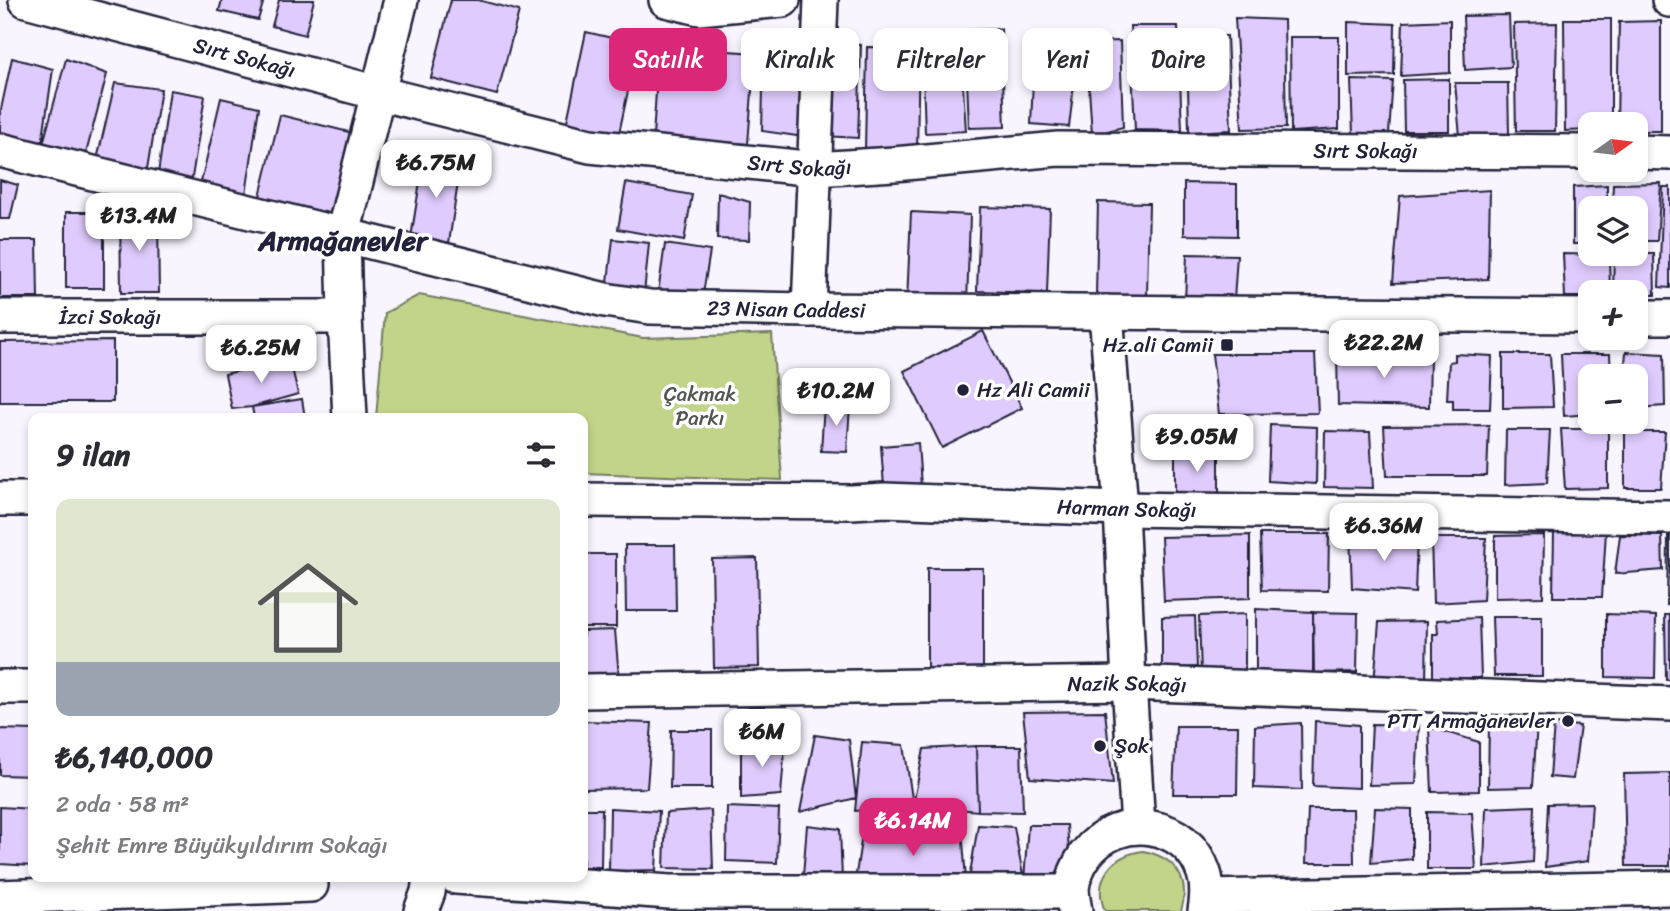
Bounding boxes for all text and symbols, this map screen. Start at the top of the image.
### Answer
street label: Sırt Sokağı [189,26,300,89]
chip: Satılık [609,28,727,91]
chip: Kiralık [741,28,859,91]
chip: Filtreler [873,28,1008,91]
chip: Yeni [1022,28,1113,91]
chip: Daire [1127,28,1229,91]
north arrow [1578,112,1648,182]
map controls [1578,112,1648,434]
street label: Sırt Sokağı [1313,131,1418,170]
pin: ₺6.75M [379,140,493,200]
text: ₺6.75M [397,142,475,183]
street label: Sırt Sokağı [746,143,853,188]
pin: ₺13.4M [82,194,196,253]
text: ₺13.4M [101,195,177,236]
button: layers [1578,196,1648,266]
district label: Armağanevler [257,216,430,265]
button: + [1578,280,1648,350]
street label: 23 Nisan Caddesi [706,289,867,329]
street label: İzci Sokağı [58,298,161,336]
pin: ₺22.2M [1327,320,1441,380]
text: ₺22.2M [1345,322,1423,363]
pin: ₺6.25M [204,326,318,385]
place label: Hz.ali Camii [1103,326,1214,364]
text: ₺6.25M [222,327,300,368]
marker: Hz.ali Camii [1219,337,1235,353]
button: − [1578,364,1648,434]
pin: ₺10.2M [779,368,893,428]
text: ₺10.2M [798,370,874,411]
place label: Hz Ali Camii [977,371,1091,409]
park label: Çakmak Parkı [664,375,736,437]
marker: Hz Ali Camii [955,382,971,398]
pin: ₺9.05M [1140,414,1254,474]
text: ₺9.05M [1156,416,1238,457]
text: 9 ilan [56,428,130,482]
icon: filters [522,436,560,474]
street label: Harman Sokağı [1056,488,1197,529]
pin: ₺6.36M [1327,504,1441,563]
text: ₺6.36M [1345,505,1423,546]
icon: home [245,545,371,671]
street label: Nazik Sokağı [1067,664,1187,704]
place label: PTT Armağanevler [1387,702,1555,740]
pin: ₺6M [728,710,796,769]
text: ₺6M [740,711,784,752]
marker: PTT Armağanevler [1560,713,1576,729]
place label: Şok [1114,727,1150,765]
text: ₺6,140,000 [56,730,213,784]
marker: Şok [1092,738,1108,754]
text: 2 oda · 58 m² [56,784,189,825]
pin: ₺6.14M [856,798,970,858]
text: ₺6.14M [875,800,951,841]
text: Şehit Emre Büyükyıldırım Sokağı [56,825,388,866]

